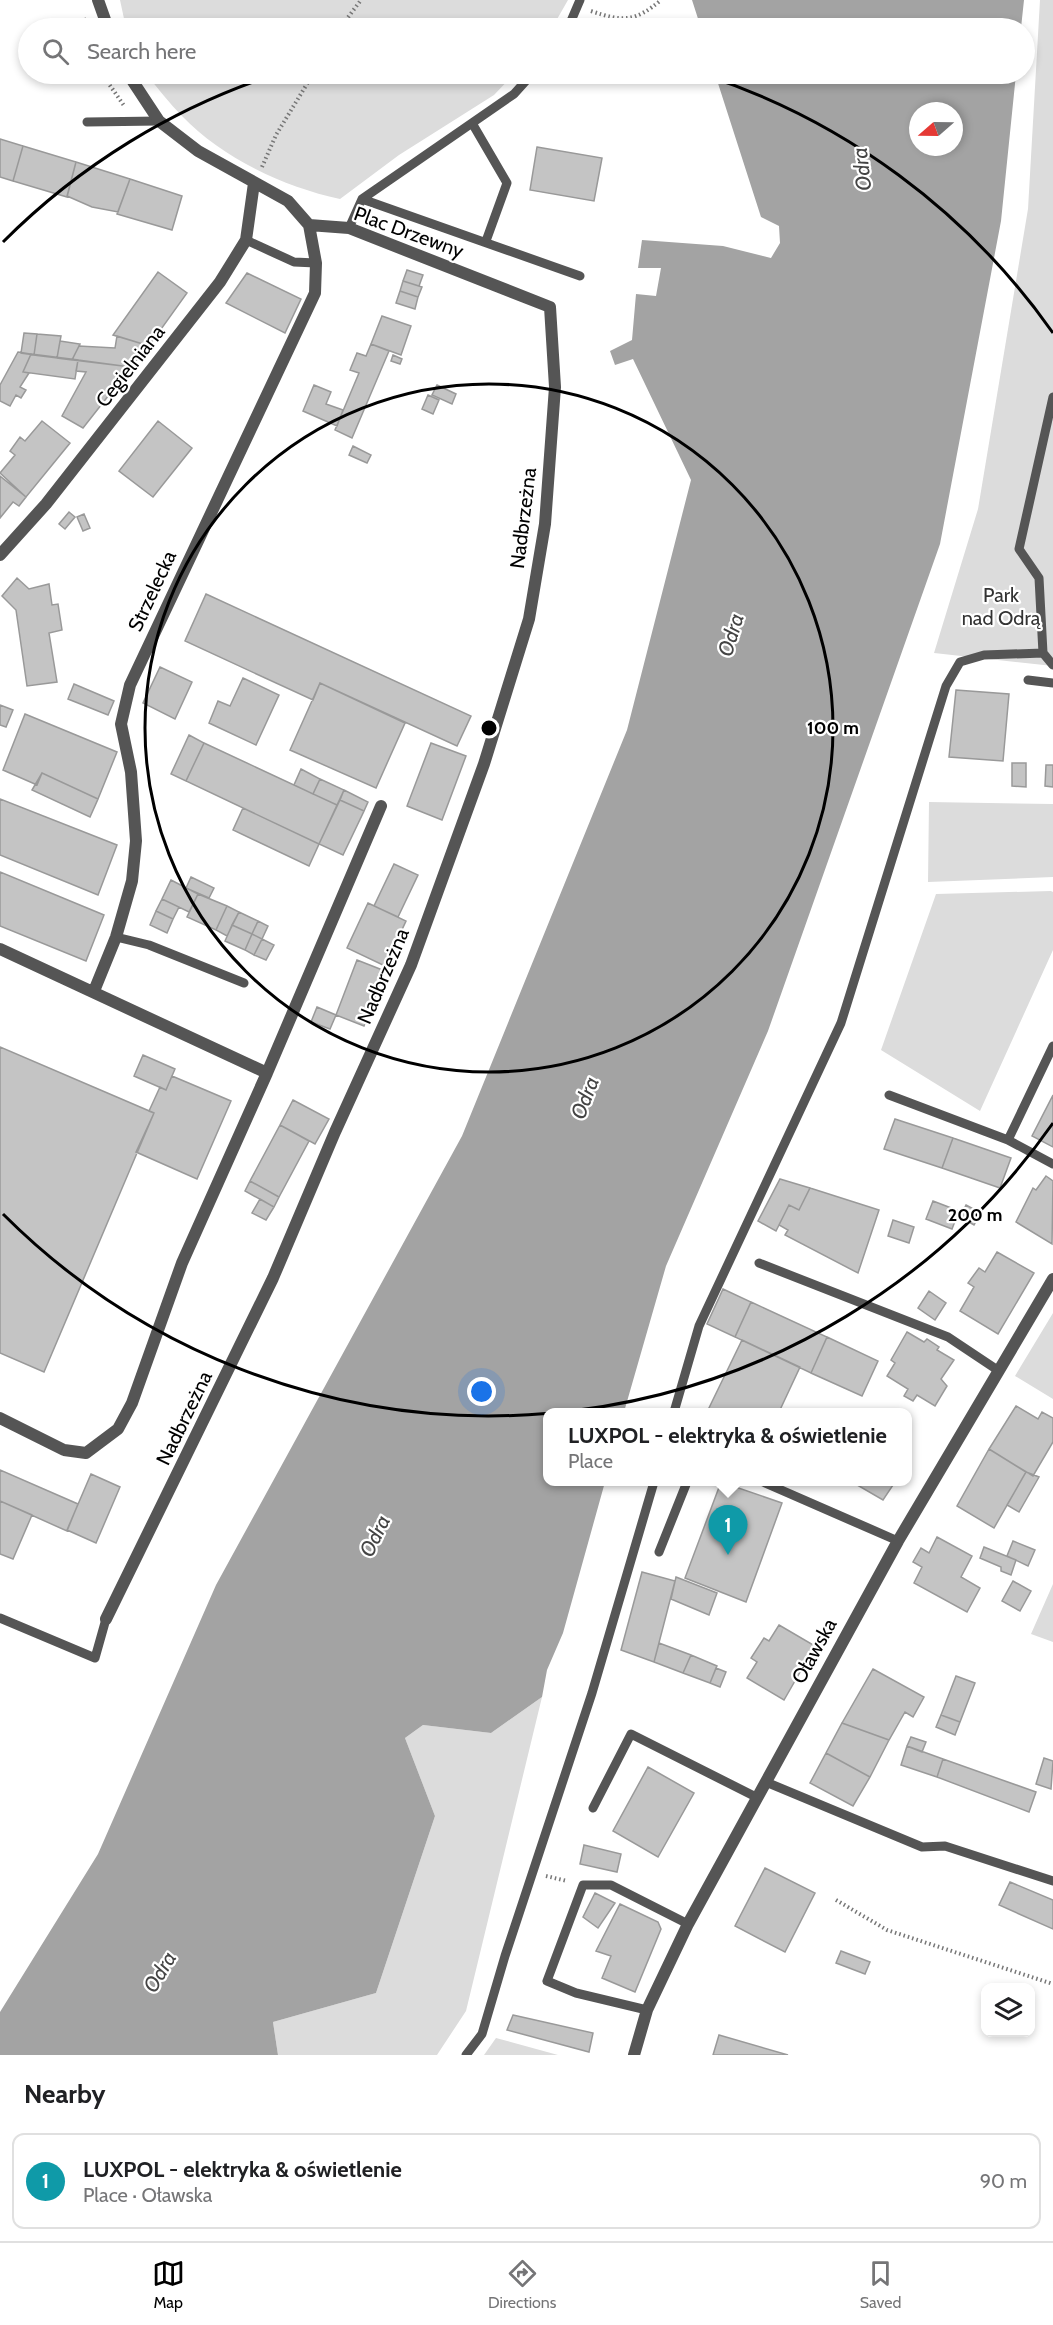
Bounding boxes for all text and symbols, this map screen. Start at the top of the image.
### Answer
search box [18,18,1035,84]
icon: search [39,35,72,68]
text: Search here [87,38,196,65]
north arrow [909,102,963,156]
water label: Odra [847,146,876,192]
street label: Plac Drzewny [351,201,467,263]
street label: Cegielniana [90,320,170,412]
street label: Nadbrzeżna [505,466,541,570]
street label: Strzelecka [123,546,181,635]
park label: Park nad Odrą [962,583,1041,630]
water label: Odra [712,610,749,659]
text: 100 m [807,717,859,739]
centre of rings [479,718,499,738]
street label: Nadbrzeżna [352,924,414,1027]
water label: Odra [565,1073,604,1123]
text: 200 m [948,1204,1002,1226]
street label: Nadbrzeżna [151,1367,217,1469]
your location [467,1377,496,1406]
popup [543,1408,912,1486]
text: LUXPOL - elektryka & oświetlenie [568,1422,887,1449]
text: Place [568,1449,613,1473]
pin: 1 [708,1506,748,1555]
water label: Odra [354,1511,395,1561]
street label: Oławska [786,1614,842,1688]
water label: Odra [138,1947,181,1997]
map controls [981,1983,1035,2037]
button: layers [981,1983,1035,2037]
text: Nearby [24,2078,105,2110]
text: LUXPOL - elektryka & oświetlenie [83,2156,402,2183]
text: 1 [42,2169,49,2193]
text: 90 m [980,2169,1027,2193]
text: Place · Oławska [83,2183,212,2207]
tab: Map [152,2257,185,2312]
tab: Directions [488,2257,556,2312]
tab: Saved [860,2257,901,2312]

